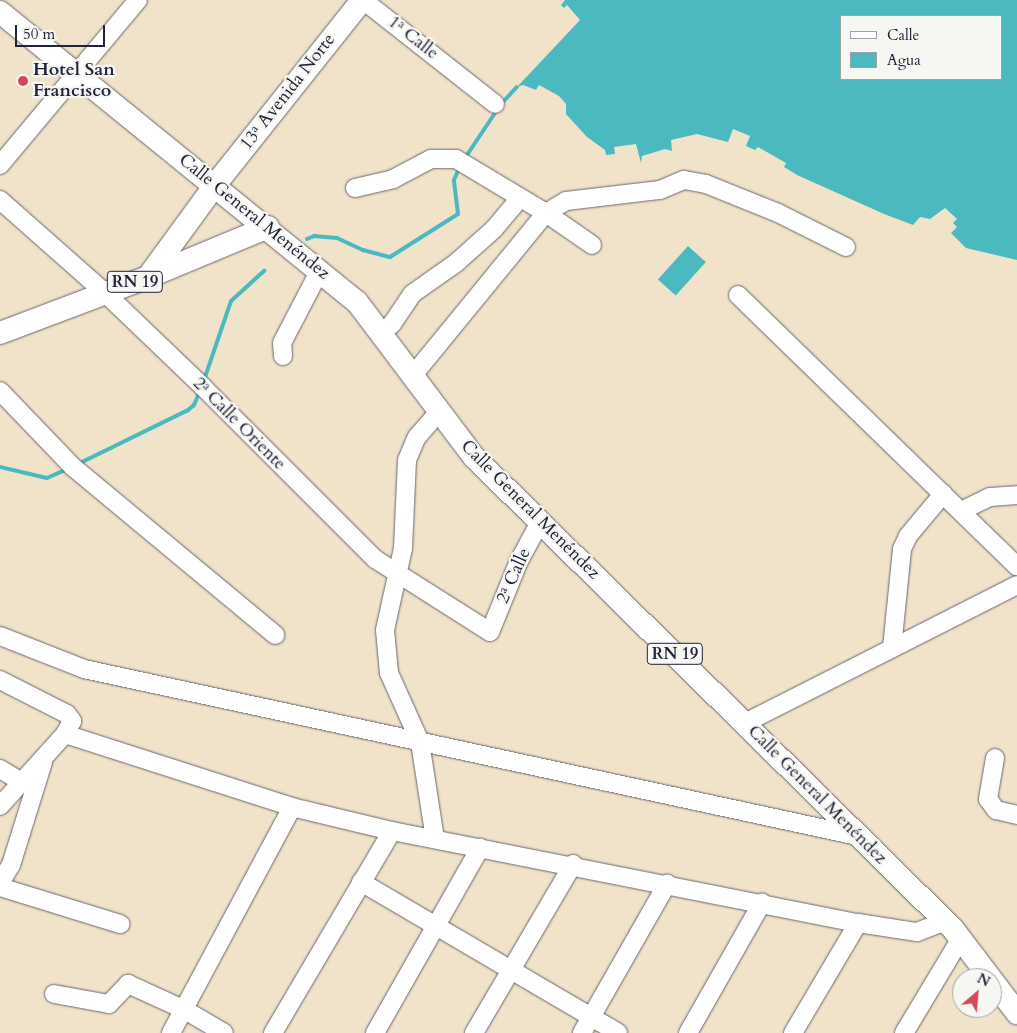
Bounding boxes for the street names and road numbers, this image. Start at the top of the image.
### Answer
street label: 1ª Calle [383,12,443,64]
street label: 13ª Avenida Norte [236,30,340,154]
street label: Calle General Menéndez [174,149,334,285]
road number: RN 19 [106,268,164,296]
street label: 2ª Calle Oriente [188,373,290,475]
street label: Calle General Menéndez [456,436,604,584]
street label: 2ª Calle [492,545,536,607]
road number: RN 19 [646,641,704,668]
street label: Calle General Menéndez [743,721,891,869]

